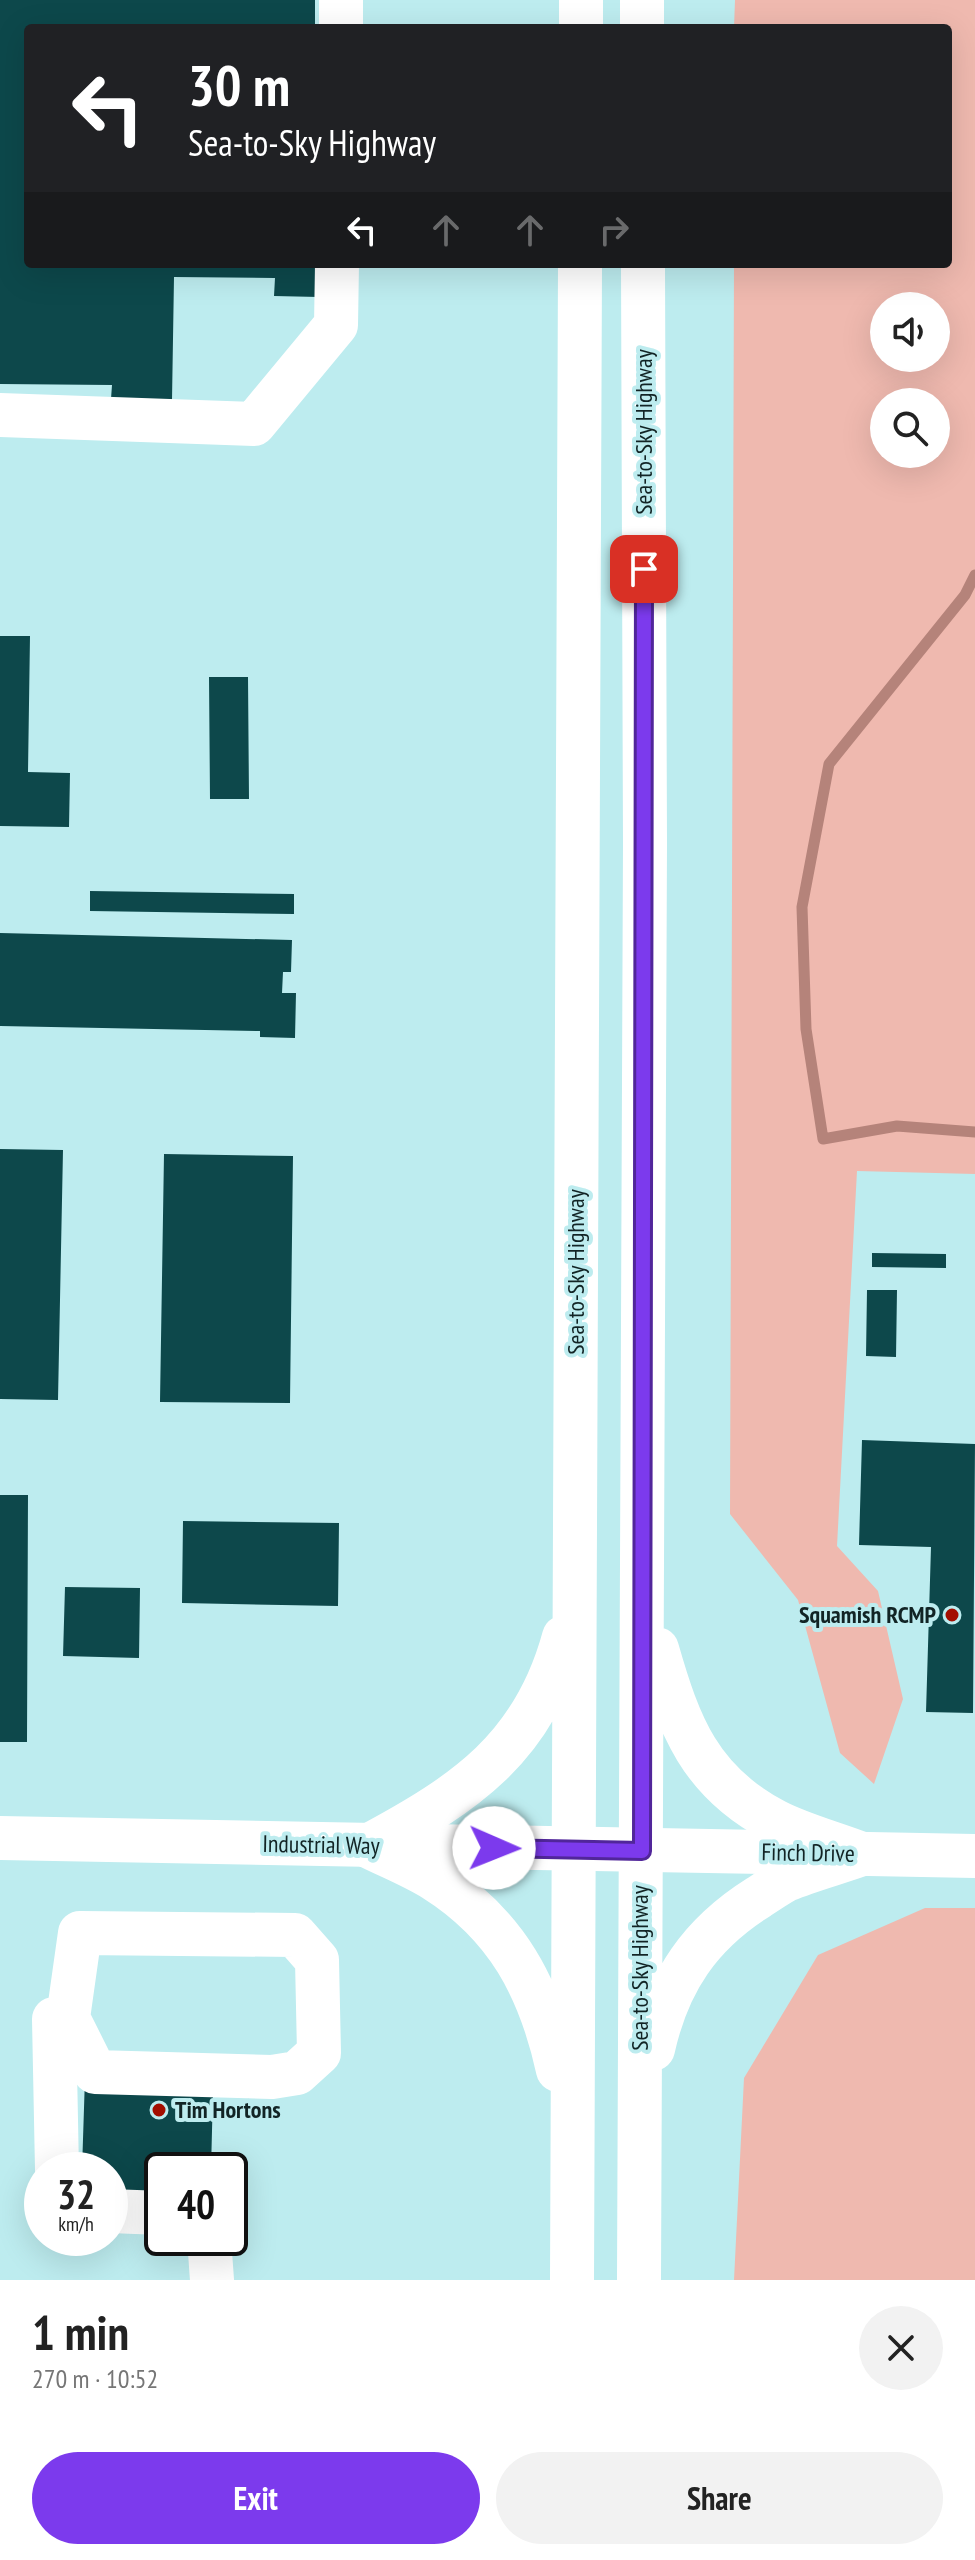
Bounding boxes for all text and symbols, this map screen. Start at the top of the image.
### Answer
text: 30 m [188,49,290,121]
icon: left [56,56,160,160]
text: Sea-to-Sky Highway [188,119,436,166]
icon: left [340,208,384,252]
icon: ahead [424,208,468,252]
icon: ahead [508,208,552,252]
icon: right [592,208,636,252]
map controls [870,292,950,468]
button: sound [870,292,950,372]
street label: Sea-to-Sky Highway [628,349,659,515]
button: search [870,388,950,468]
pin [610,535,678,603]
icon: arrive [622,547,666,591]
street label: Sea-to-Sky Highway [560,1189,591,1355]
place label: Squamish RCMP [799,1599,937,1630]
marker: Squamish RCMP [943,1606,961,1624]
position arrow [452,1806,536,1890]
street label: Industrial Way [262,1828,380,1861]
street label: Finch Drive [761,1836,855,1869]
street label: Sea-to-Sky Highway [624,1885,655,2051]
place label: Tim Hortons [175,2094,281,2125]
marker: Tim Hortons [150,2101,168,2119]
speed limit sign: 40 [144,2152,248,2256]
text: 32 [57,2168,95,2220]
text: km/h [58,2211,94,2237]
text: 1 min [32,2301,129,2363]
button: close [859,2306,943,2390]
text: 270 m · 10:52 [32,2362,158,2395]
button: Exit [32,2452,480,2544]
button: Share [496,2452,943,2544]

